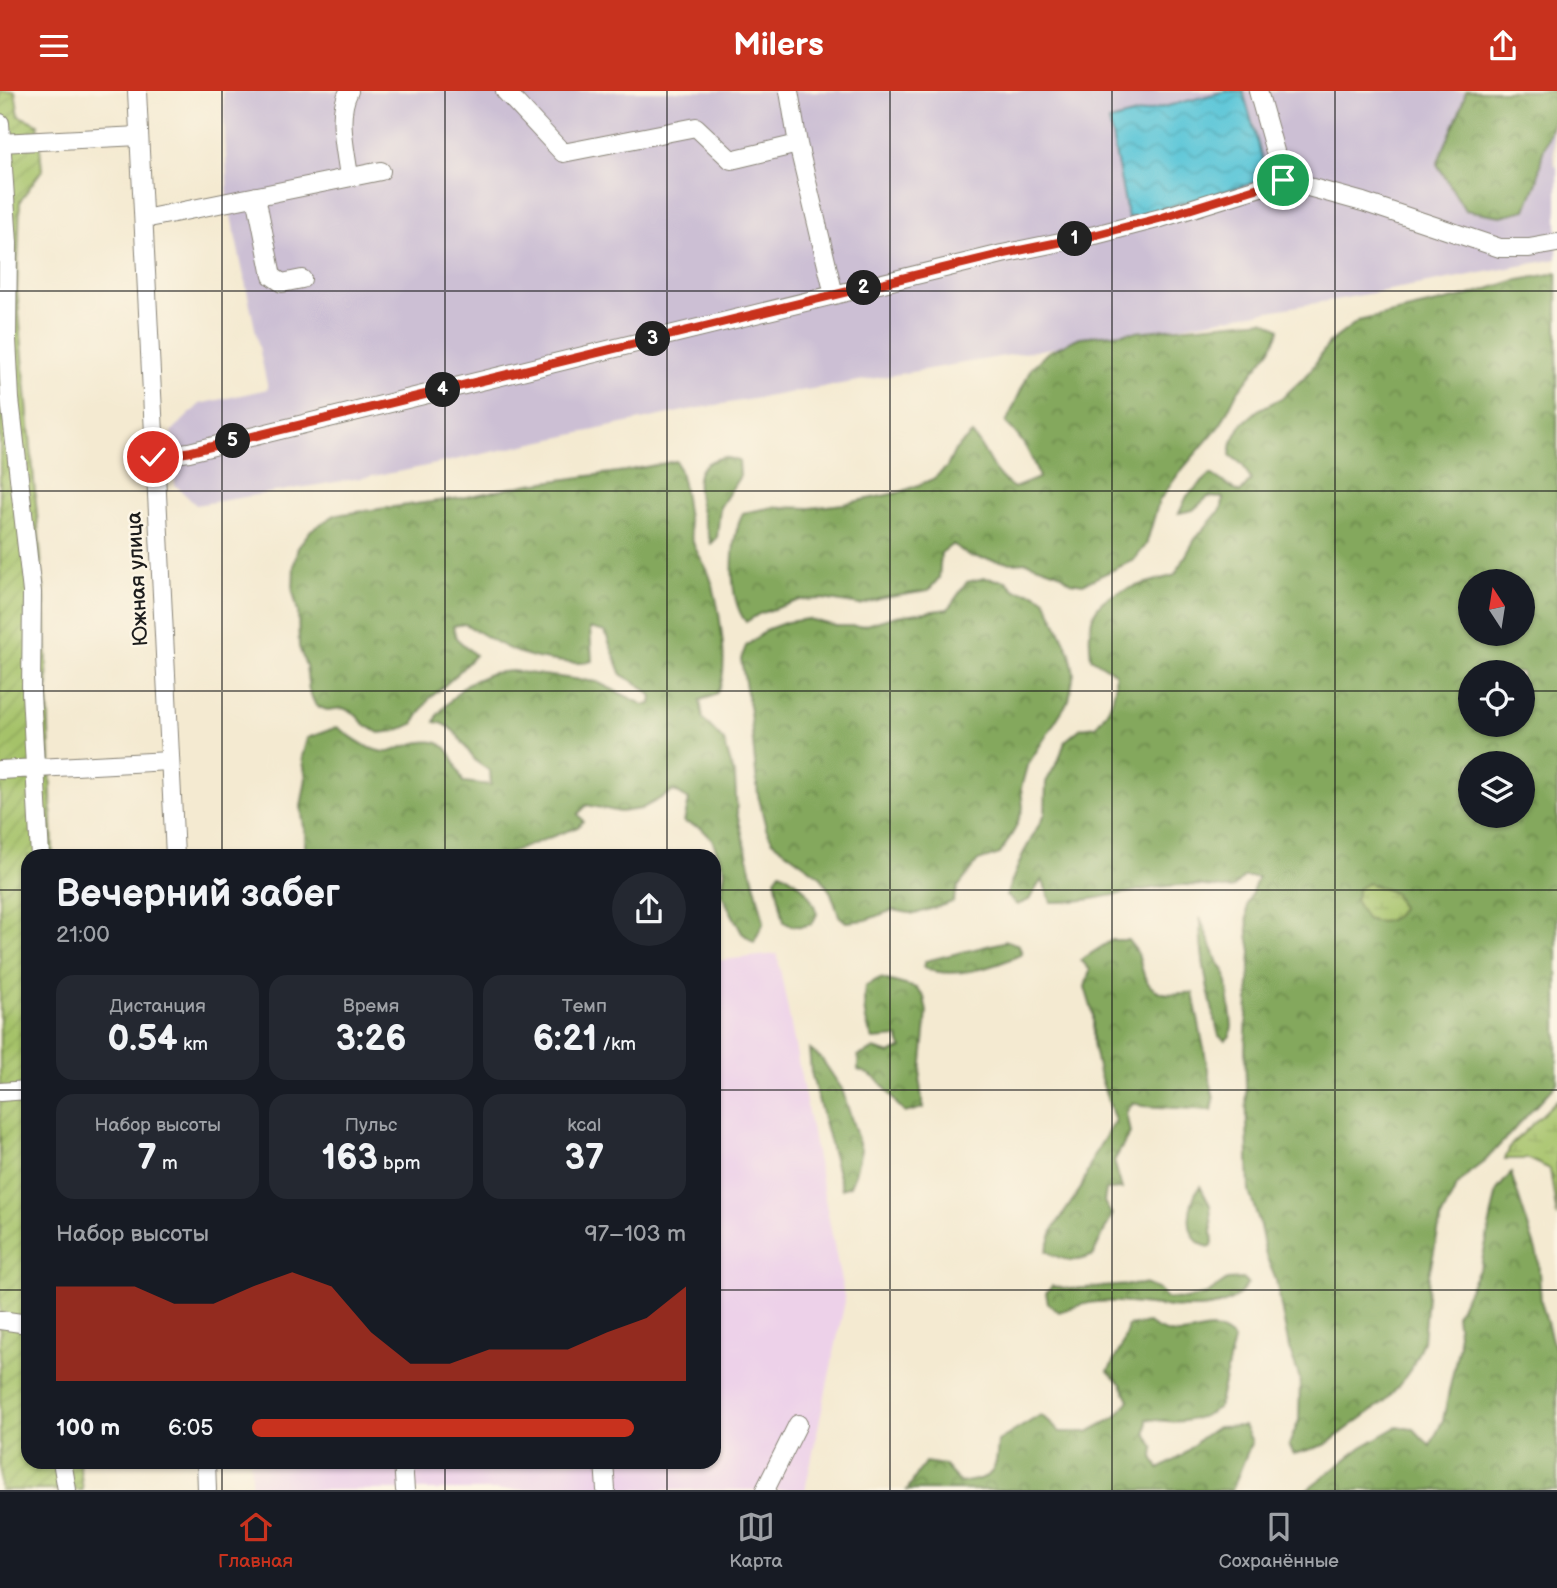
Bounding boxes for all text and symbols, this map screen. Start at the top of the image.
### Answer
text: Milers [733,26,824,65]
icon: menu [35,27,73,65]
icon: share [1484,27,1522,65]
pin [1253,150,1313,210]
icon: arrive [1264,161,1302,199]
pin: 1 [1058,221,1092,257]
text: 1 [1071,227,1079,250]
pin: 2 [846,271,882,305]
text: 2 [858,276,869,299]
pin: 3 [636,321,670,357]
text: 3 [647,327,658,350]
pin: 4 [426,373,460,407]
text: 4 [437,378,448,401]
pin: 5 [216,423,250,459]
pin [123,427,183,487]
text: 5 [227,429,238,452]
icon: check [134,438,172,476]
street label: Южная улица [121,510,154,647]
north arrow [1458,569,1535,646]
map controls [1458,569,1535,828]
button: locate [1458,660,1535,737]
button: layers [1458,751,1535,828]
text: Вечерний забег [56,872,340,917]
button: share [612,872,686,946]
text: 21:00 [56,921,110,949]
text: Дистанция [110,995,206,1018]
text: Время [343,995,399,1018]
text: Темп [562,995,607,1018]
text: 0.54 [107,1018,178,1061]
text: 3:26 [335,1018,407,1061]
text: 6:21 [533,1018,597,1061]
text: km [178,1033,208,1056]
text: /km [597,1033,636,1056]
text: Набор высоты [94,1114,221,1137]
text: Пульс [345,1114,397,1137]
text: kcal [567,1114,601,1137]
text: 7 [138,1137,157,1180]
text: 163 [322,1137,378,1180]
text: 37 [564,1137,604,1180]
text: m [157,1152,178,1175]
text: bpm [378,1152,420,1175]
text: Набор высоты [56,1220,209,1248]
text: 97–103 m [584,1220,686,1248]
text: 100 m [56,1414,120,1442]
text: 6:05 [168,1414,213,1442]
tab: Главная [218,1508,293,1573]
tab: Карта [729,1508,783,1573]
tab: Сохранённые [1219,1508,1339,1573]

